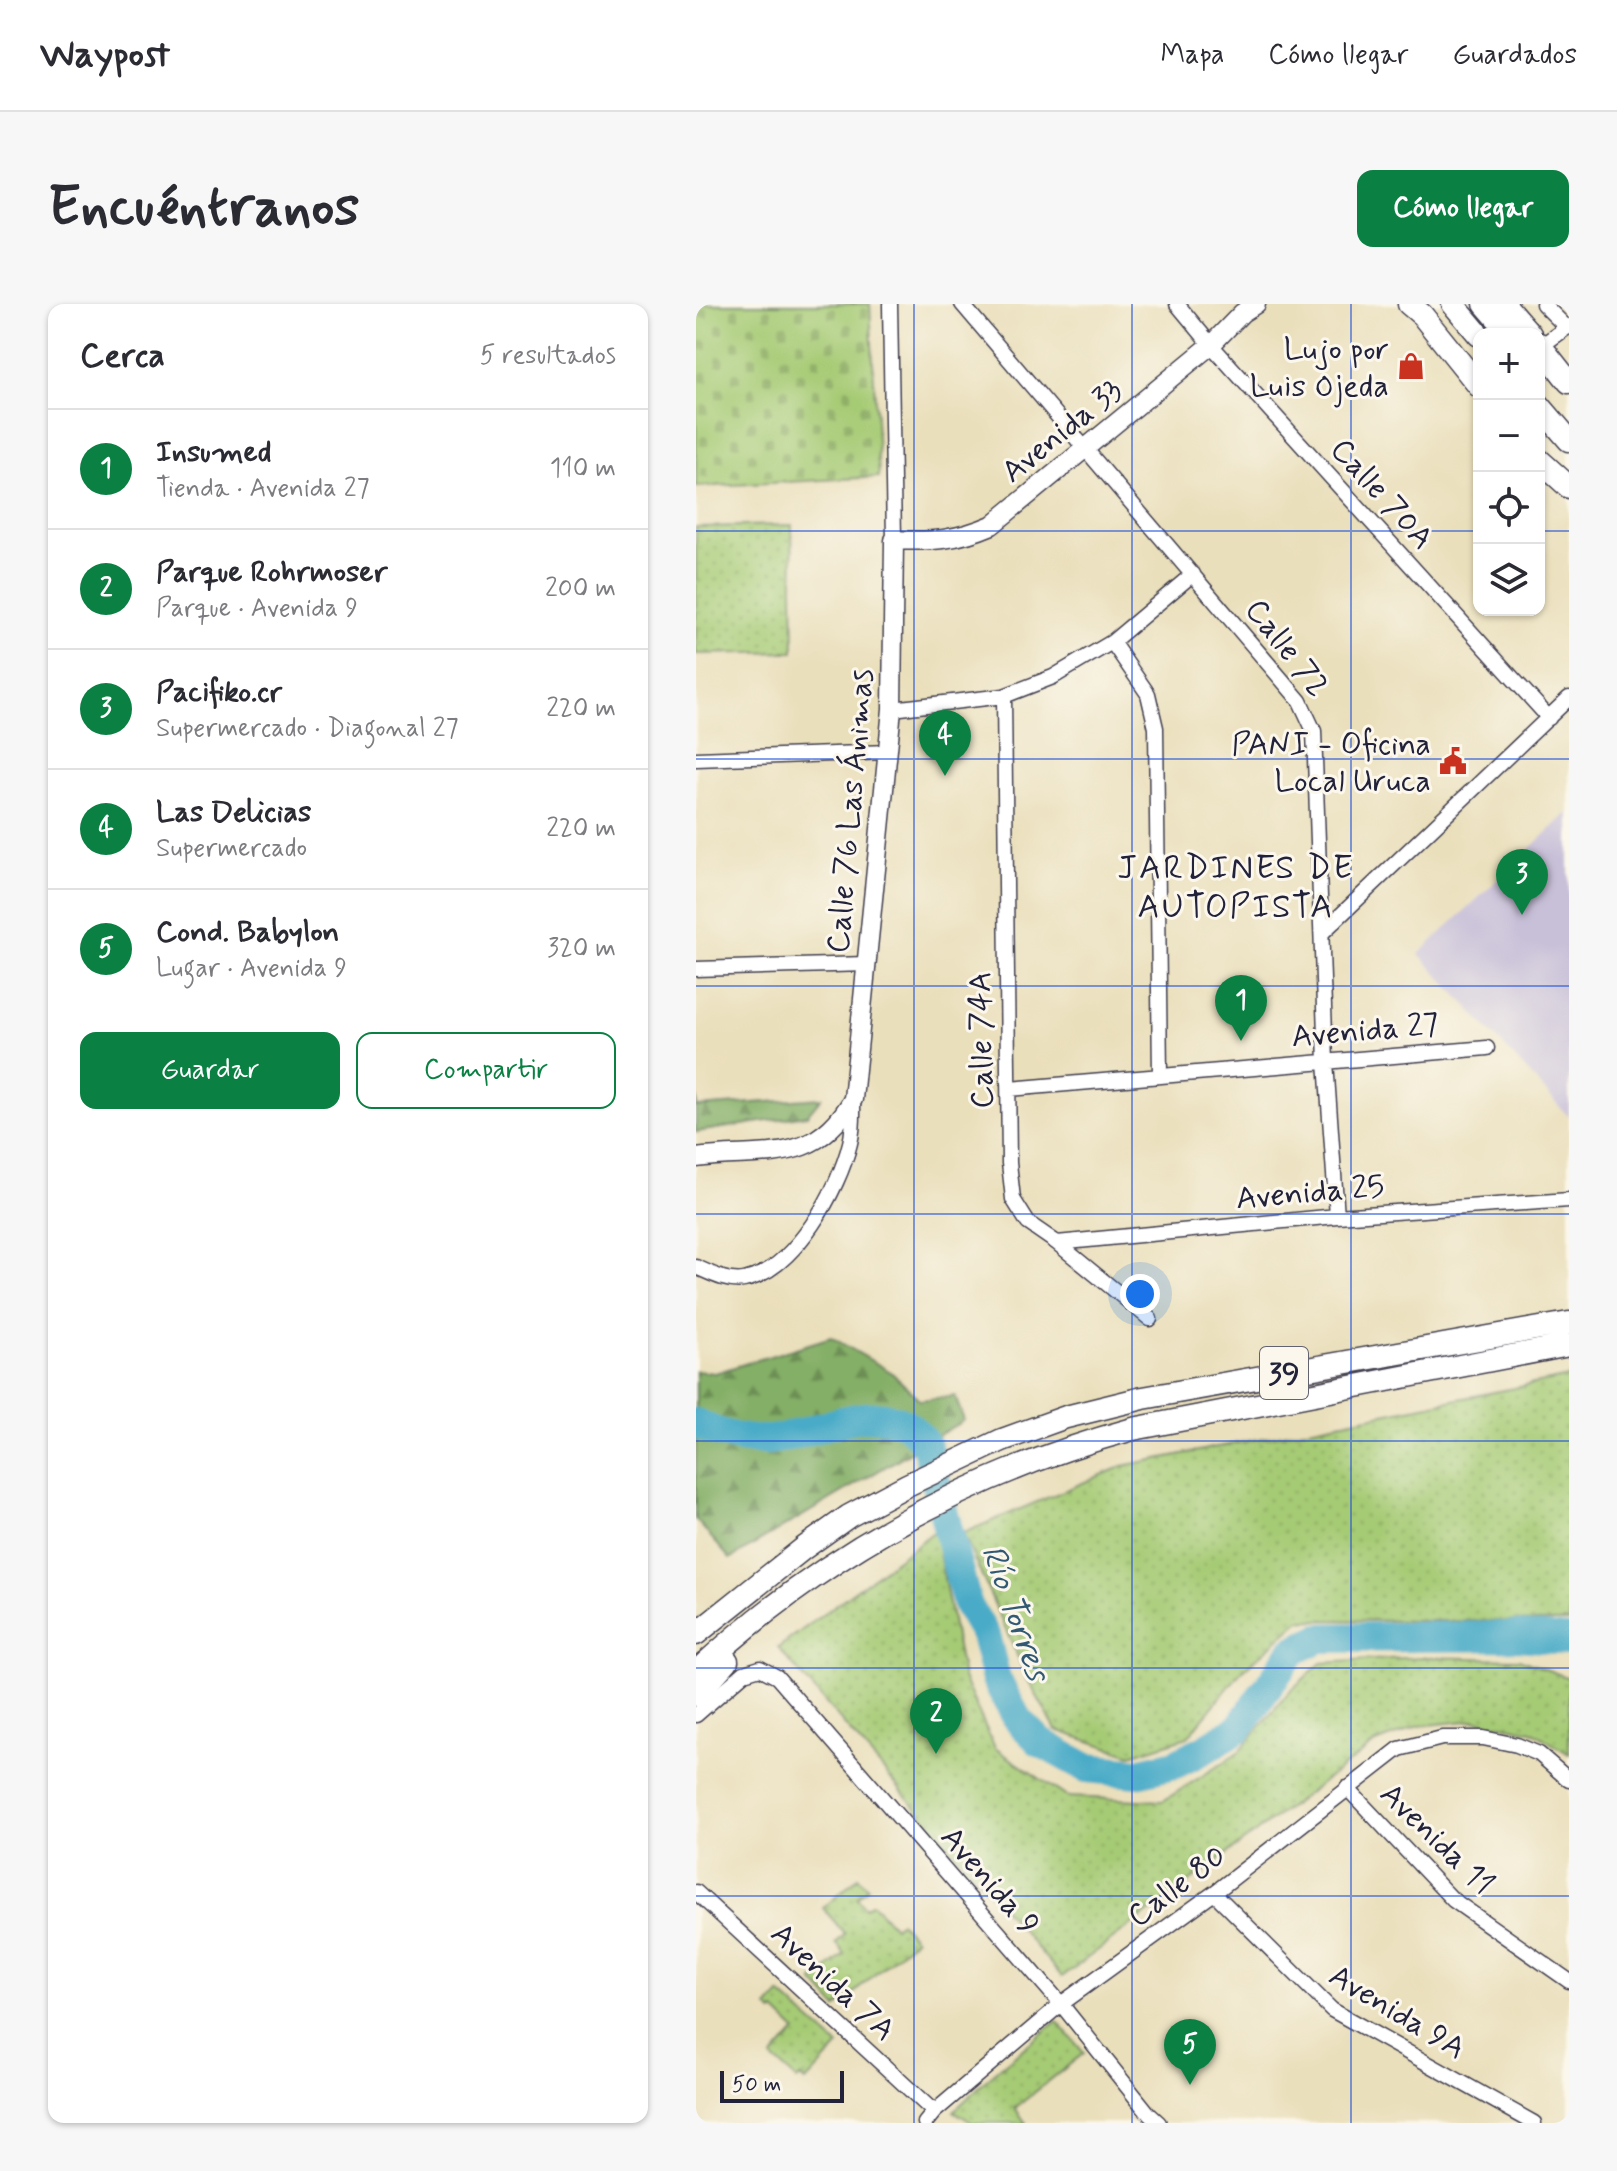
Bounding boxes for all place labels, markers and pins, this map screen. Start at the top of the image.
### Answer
place label: Lujo por Luis Ojeda [1250,329,1389,408]
shop icon: Lujo por Luis Ojeda [1396,351,1426,381]
pin: 4 [919,710,971,776]
place label: PANI - Oficina Local Uruca [1232,724,1431,803]
public building icon: PANI - Oficina Local Uruca [1438,746,1468,776]
pin: 3 [1496,849,1548,915]
pin: 1 [1215,975,1267,1041]
pin: 2 [910,1688,962,1754]
pin: 5 [1164,2019,1216,2085]

